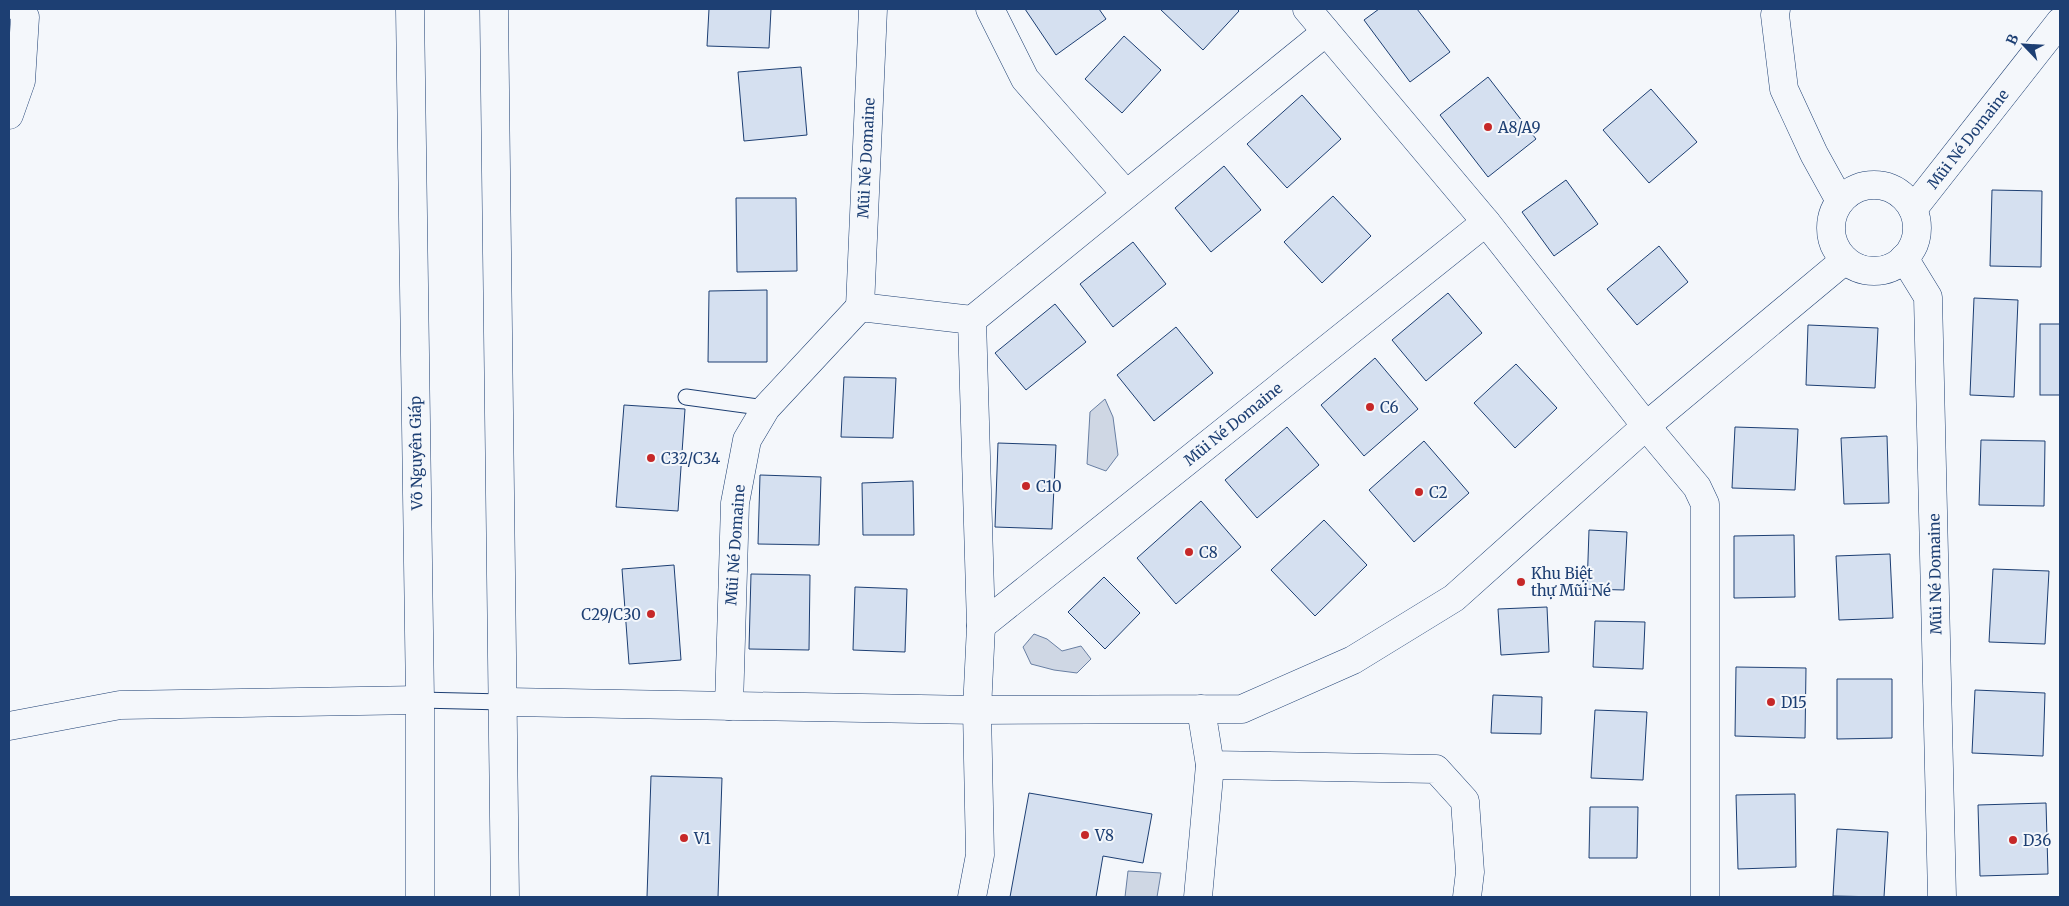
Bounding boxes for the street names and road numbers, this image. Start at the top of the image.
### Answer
street label: Mũi Né Domaine [1923,85,2013,193]
street label: Mũi Né Domaine [853,97,879,219]
street label: Mũi Né Domaine [1180,378,1286,469]
street label: Võ Nguyên Giáp [406,396,427,511]
street label: Mũi Né Domaine [721,484,749,606]
street label: Mũi Né Domaine [1924,513,1946,635]

